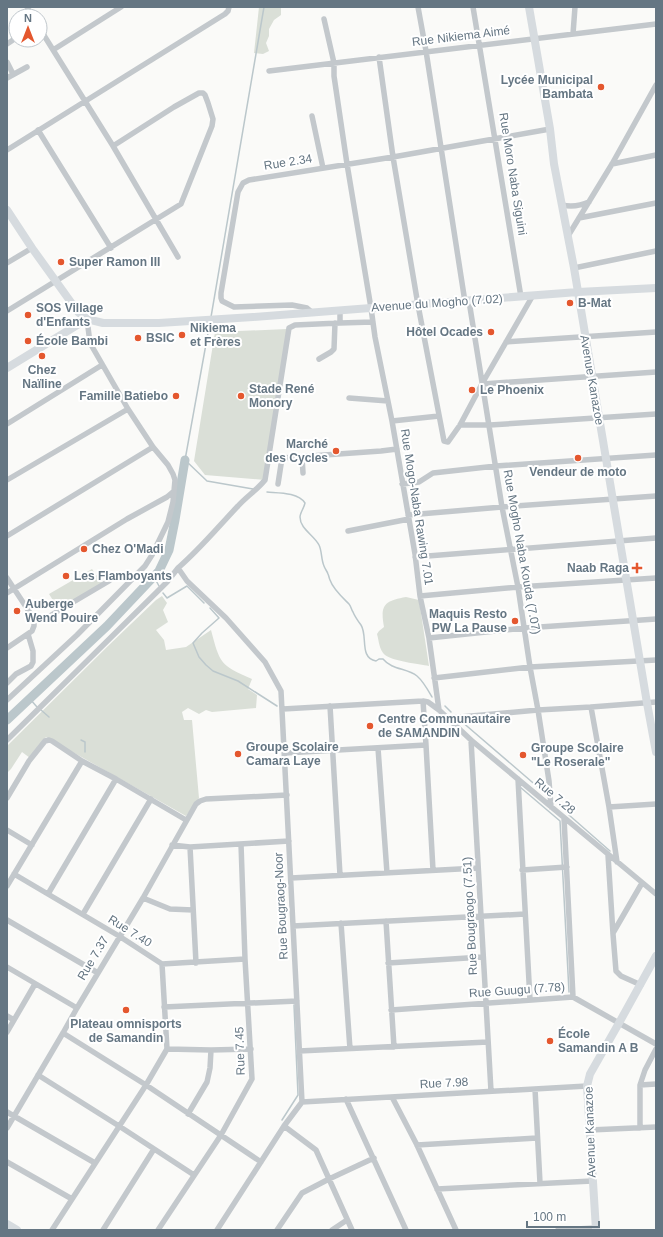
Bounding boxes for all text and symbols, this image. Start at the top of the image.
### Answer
north arrow [8,8,48,48]
text: N [24,12,32,24]
street label: Rue Nikiema Aimé [411,23,511,49]
place label: Lycée Municipal Bambata [501,73,593,101]
marker: Lycée Municipal Bambata [596,82,606,92]
street label: Rue Moro Naba Siguini [496,112,530,236]
street label: Rue 2.34 [263,151,313,173]
place label: Super Ramon III [69,255,160,269]
marker: Super Ramon III [56,257,66,267]
street label: Avenue du Mogho (7.02) [371,291,503,315]
place label: B-Mat [578,296,611,310]
marker: B-Mat [565,298,575,308]
place label: SOS Village d'Enfants [36,301,103,329]
marker: SOS Village d'Enfants [23,310,33,320]
place label: Nikiema et Frères [190,321,241,349]
place label: Hôtel Ocades [406,325,483,339]
marker: Hôtel Ocades [486,327,496,337]
marker: Nikiema et Frères [177,330,187,340]
place label: BSIC [146,331,175,345]
place label: École Bambi [36,333,108,348]
marker: BSIC [133,333,143,343]
street label: Avenue Kanazoe [577,334,607,426]
marker: École Bambi [23,336,33,346]
marker: Chez Naïline [37,351,47,361]
place label: Chez Naïline [22,363,62,391]
place label: Stade René Monory [249,382,315,410]
place label: Le Phoenix [480,383,544,397]
marker: Le Phoenix [467,385,477,395]
place label: Famille Batiebo [79,389,168,403]
marker: Famille Batiebo [171,391,181,401]
marker: Stade René Monory [236,391,246,401]
street label: Rue Mogo-Naba Rawing 7.01 [398,428,436,586]
place label: Marché des Cycles [265,437,328,465]
marker: Marché des Cycles [331,446,341,456]
marker: Vendeur de moto [573,453,583,463]
place label: Vendeur de moto [529,465,627,479]
street label: Rue Mogho Naba Kouda (7.07) [501,469,543,635]
place label: Chez O'Madi [92,542,164,556]
marker: Chez O'Madi [79,544,89,554]
place label: Naab Raga [567,561,629,575]
marker: Naab Raga [632,563,642,573]
place label: Les Flamboyants [74,569,172,583]
marker: Les Flamboyants [61,571,71,581]
place label: Auberge Wend Pouire [25,597,98,625]
marker: Auberge Wend Pouire [12,606,22,616]
place label: Maquis Resto PW La Pause [429,607,507,635]
marker: Maquis Resto PW La Pause [510,616,520,626]
place label: Centre Communautaire de SAMANDIN [378,712,511,740]
marker: Centre Communautaire de SAMANDIN [365,721,375,731]
place label: Groupe Scolaire Camara Laye [246,740,339,768]
place label: Groupe Scolaire "Le Roserale" [531,741,624,769]
marker: Groupe Scolaire Camara Laye [233,749,243,759]
marker: Groupe Scolaire "Le Roserale" [518,750,528,760]
street label: Rue 7.28 [532,775,578,817]
street label: Rue Bougraog-Noor [271,852,291,960]
street label: Rue Bougraogo (7.51) [460,856,480,976]
street label: Rue 7.40 [106,912,155,950]
street label: Rue 7.37 [74,933,112,982]
street label: Rue Guugu (7.78) [469,980,565,1000]
marker: Plateau omnisports de Samandin [121,1005,131,1015]
place label: Plateau omnisports de Samandin [70,1017,182,1045]
street label: Rue 7.45 [232,1026,248,1076]
place label: École Samandin A B [558,1026,639,1055]
marker: École Samandin A B [545,1036,555,1046]
street label: Rue 7.98 [419,1075,469,1091]
street label: Avenue Kanazoe [581,1086,599,1178]
scale bar [527,1203,599,1229]
text: 100 m [533,1210,566,1224]

